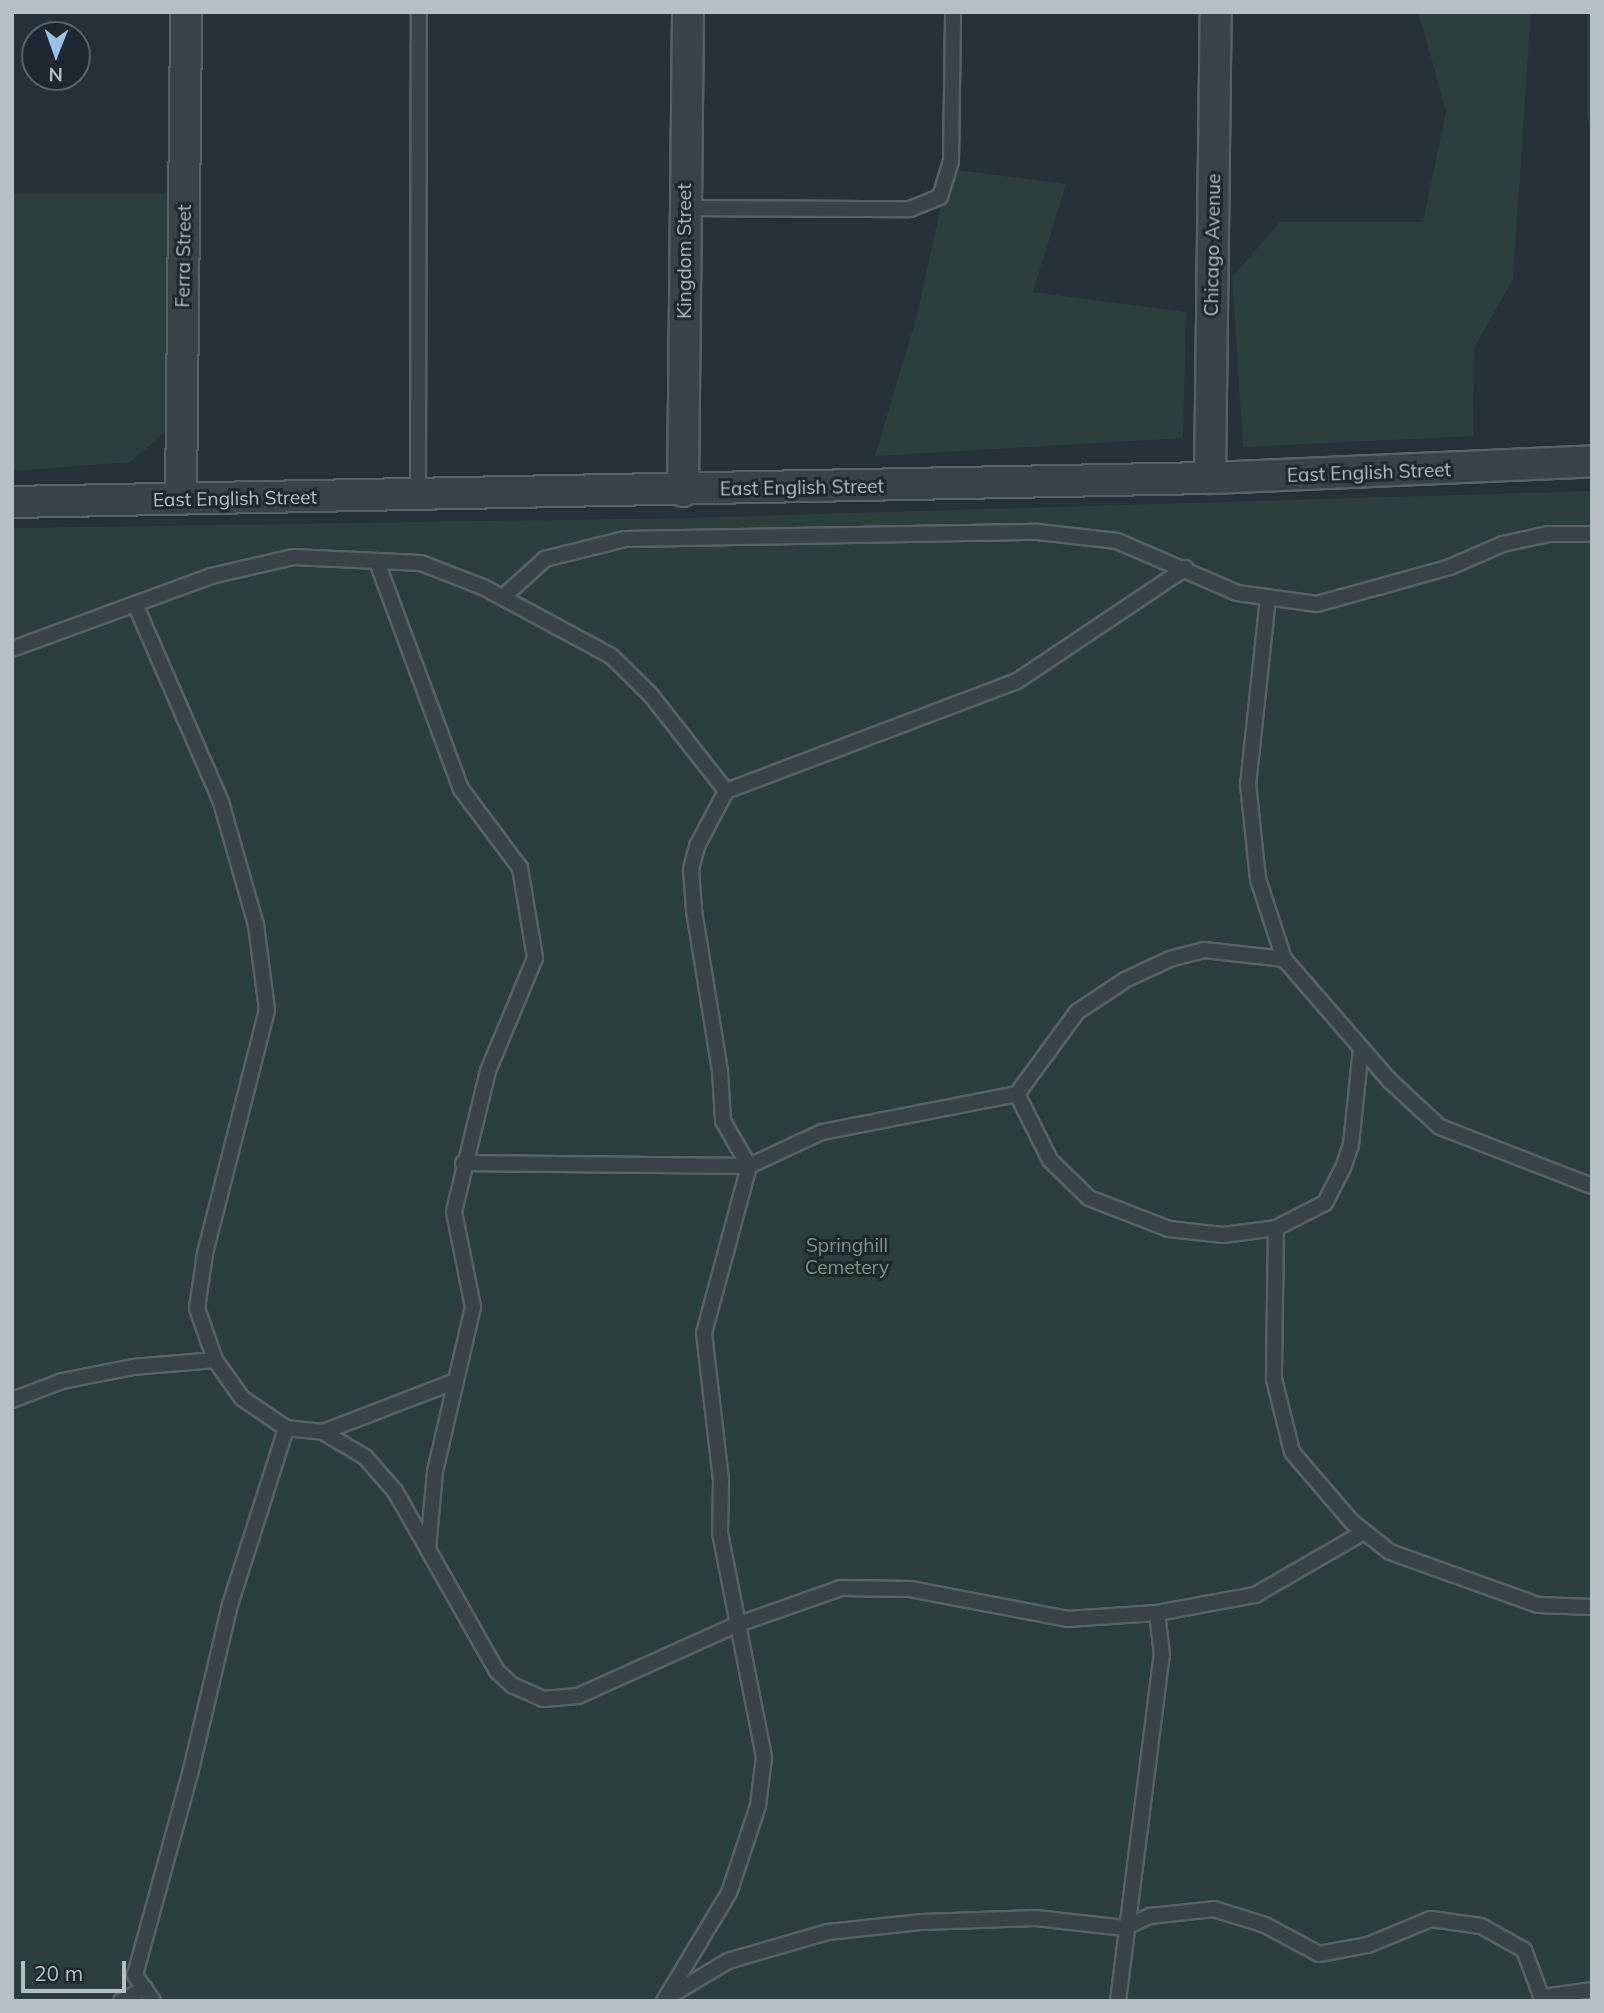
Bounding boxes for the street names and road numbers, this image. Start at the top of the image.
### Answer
street label: Chicago Avenue [1200,173,1226,317]
street label: Kingdom Street [674,183,696,319]
street label: Ferra Street [172,204,196,308]
street label: East English Street [1287,459,1451,487]
street label: East English Street [720,475,884,501]
street label: East English Street [153,486,317,512]

